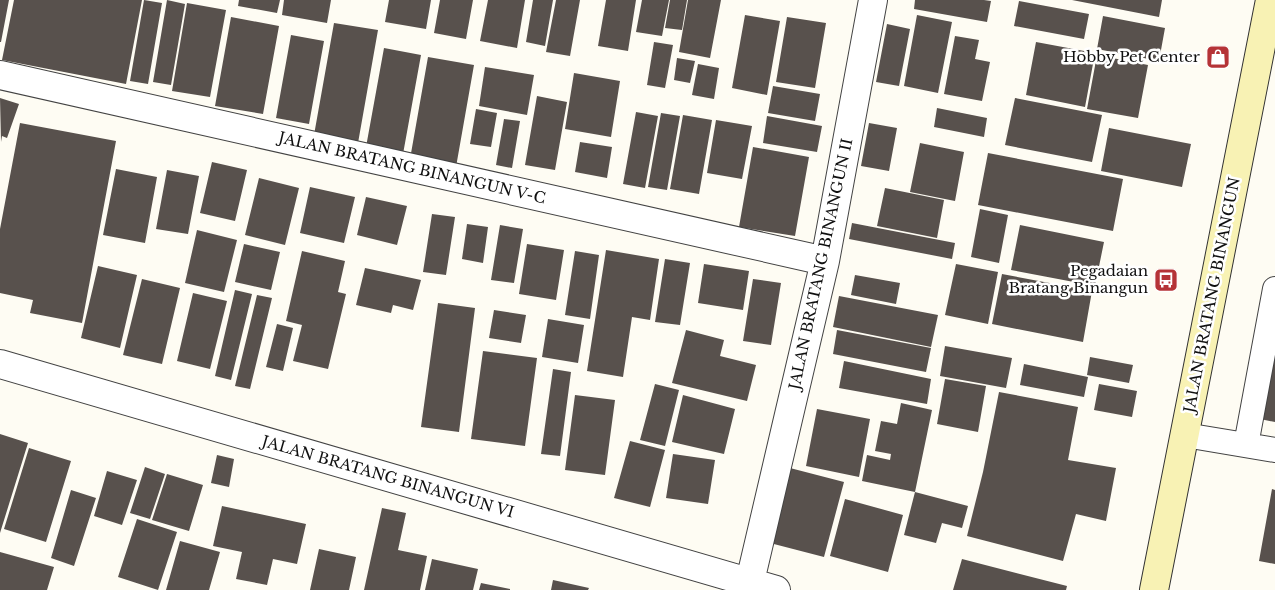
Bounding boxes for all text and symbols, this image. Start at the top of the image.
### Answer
shop icon: Hobby Pet Center [1205,44,1231,70]
place label: Hobby Pet Center [1063,47,1201,66]
street label: JALAN BRATANG BINANGUN V-C [275,127,547,208]
street label: JALAN BRATANG BINANGUN II [784,136,856,393]
street label: JALAN BRATANG BINANGUN [1179,175,1244,416]
place label: Pegadaian Bratang Binangun [1009,261,1148,297]
bus stop icon: Pegadaian Bratang Binangun [1153,267,1179,293]
street label: JALAN BRATANG BINANGUN VI [258,431,516,522]

